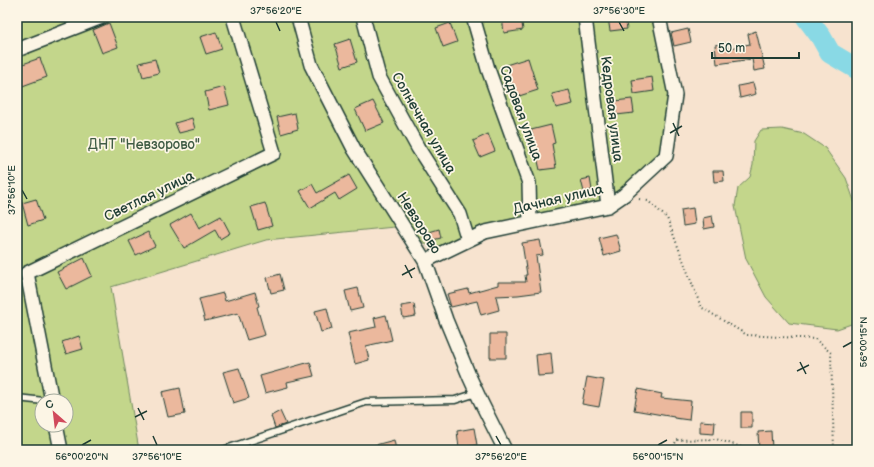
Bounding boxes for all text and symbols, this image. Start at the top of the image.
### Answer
text: 37°56'20"E [250,5,302,17]
text: 37°56'30"E [593,5,645,17]
scale bar [712,34,799,60]
text: 50 m [718,41,745,56]
street label: Кедровая улица [597,55,627,164]
street label: Садовая улица [496,63,546,163]
street label: Солнечная улица [388,69,460,177]
park label: ДНТ "Невзорово" [88,136,200,153]
text: 37°56'10"E [6,165,18,215]
street label: Светлая улица [101,167,197,225]
street label: Дачная улица [511,180,605,218]
street label: Невзорово [393,189,445,257]
text: 56°00'15"N [858,316,870,368]
north arrow [34,393,74,433]
text: С [43,397,56,412]
text: 56°00'20"N [55,451,109,463]
text: 37°56'10"E [132,451,182,463]
text: 37°56'20"E [475,451,527,463]
text: 56°00'15"N [632,451,684,463]

